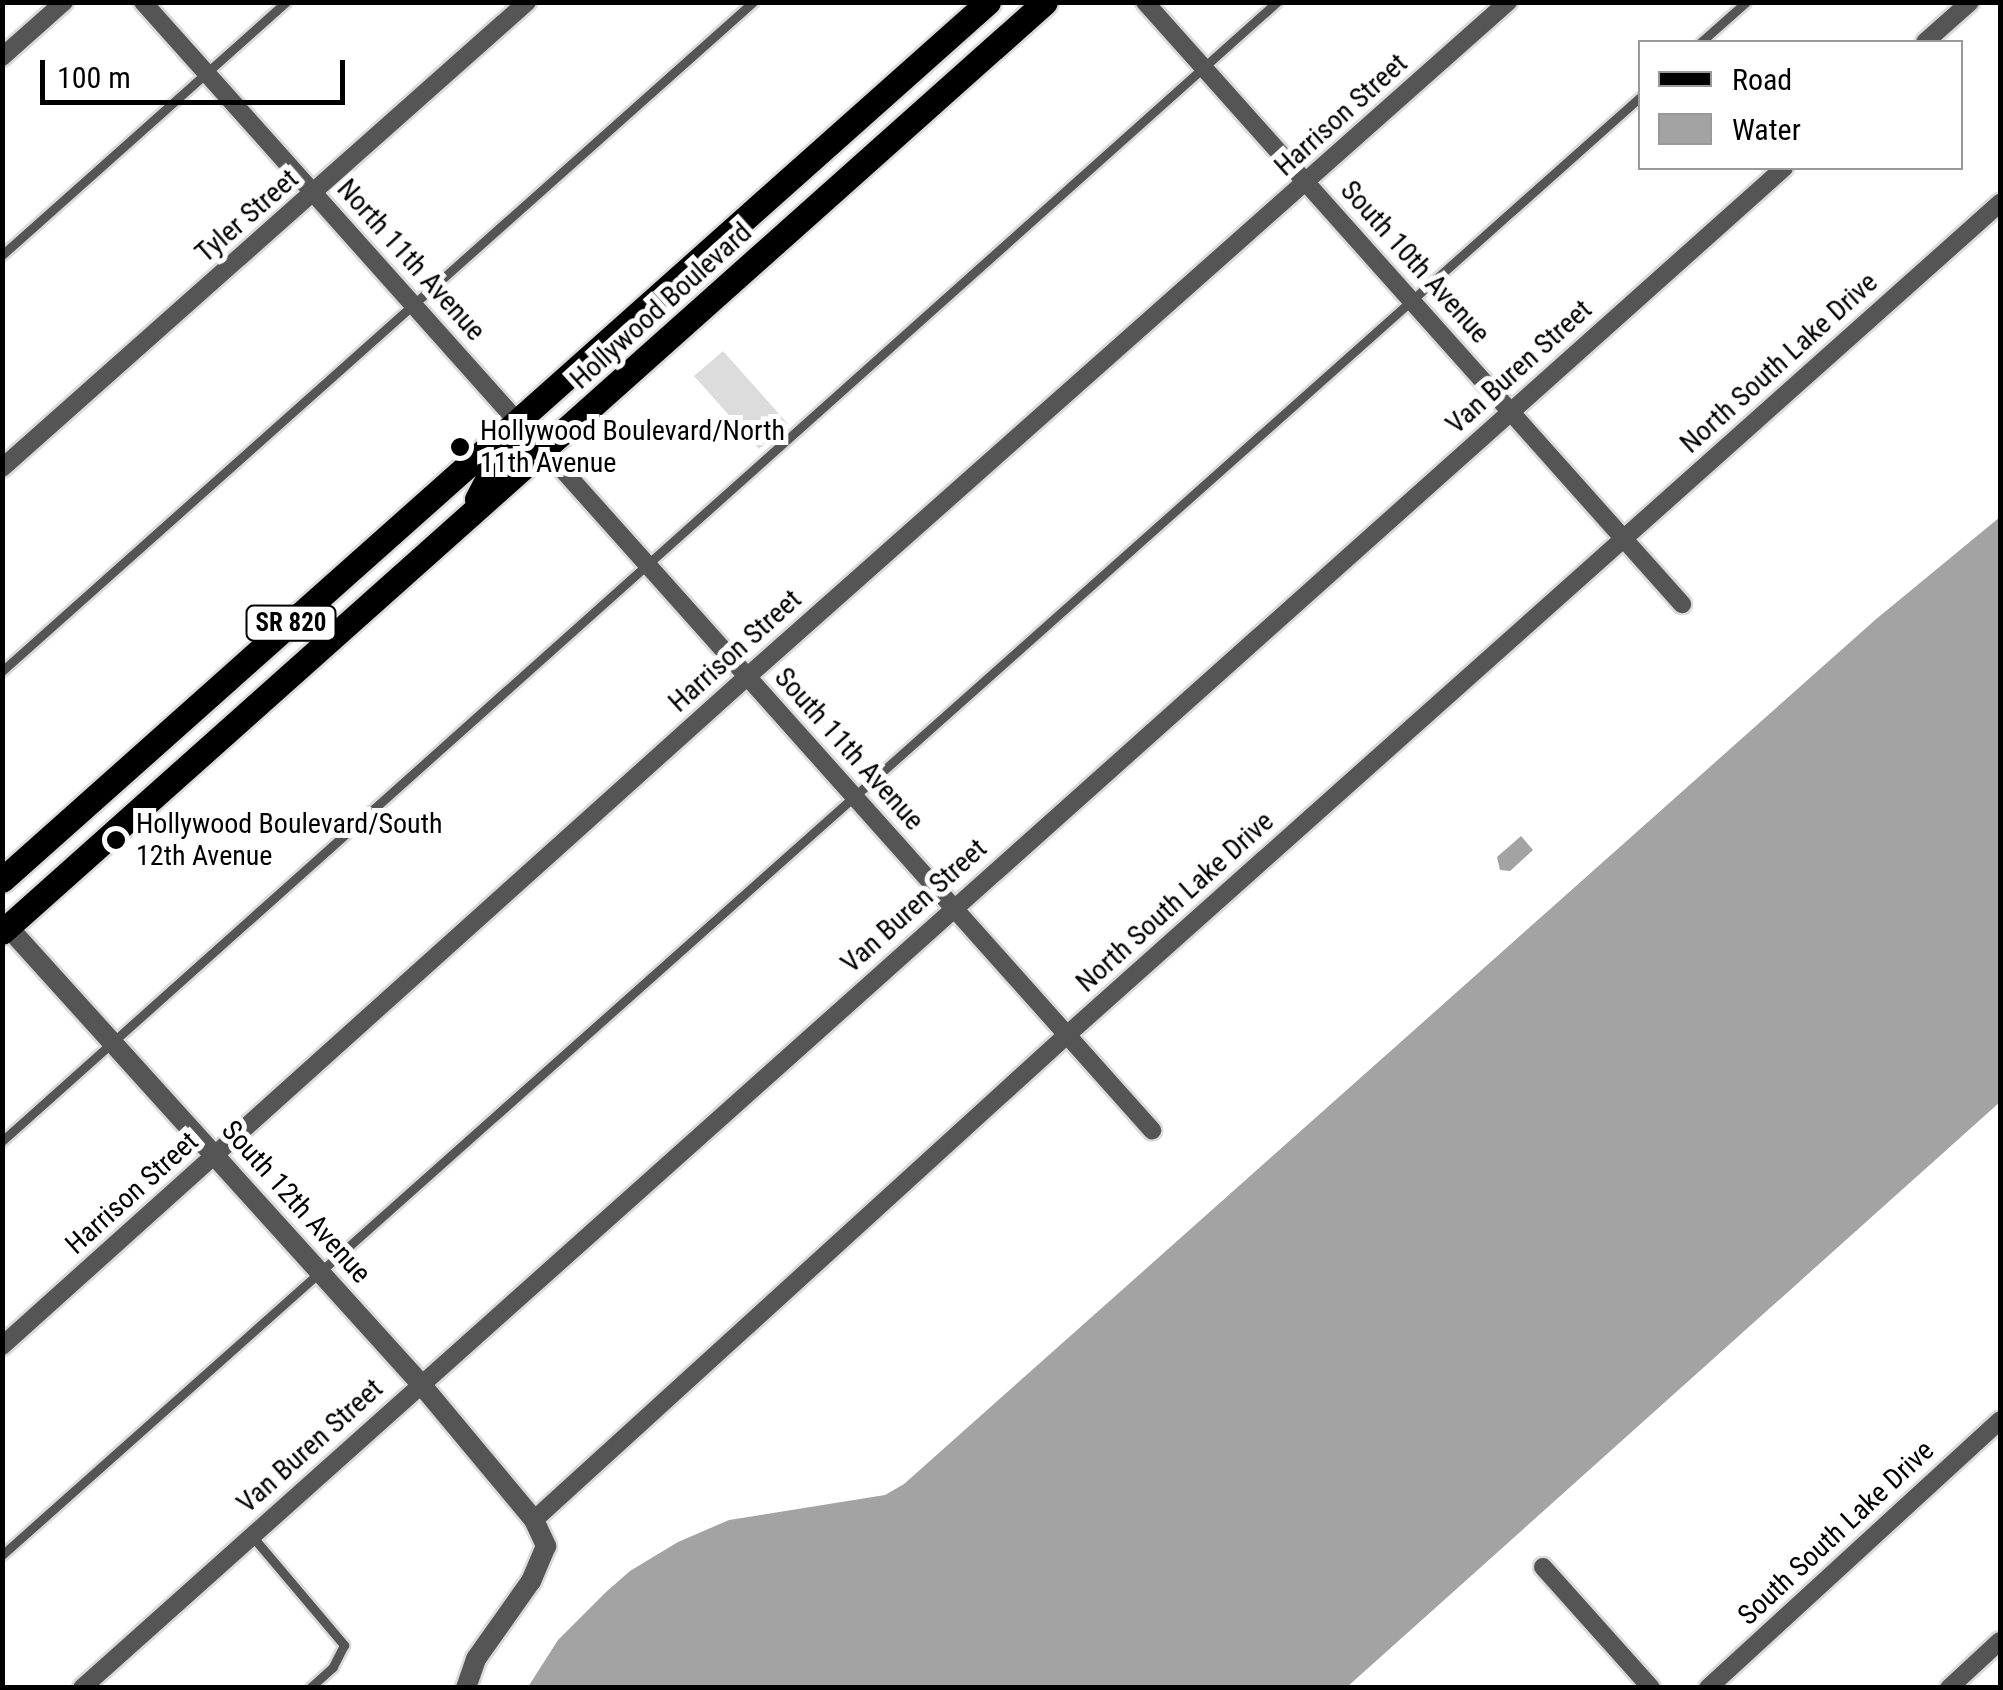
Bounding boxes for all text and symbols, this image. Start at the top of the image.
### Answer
scale bar [45,40,350,102]
legend [1638,40,1963,170]
street label: Harrison Street [1268,47,1414,183]
text: 100 m [57,60,131,95]
text: Road [1732,62,1792,97]
text: Water [1732,112,1801,147]
street label: Tyler Street [189,162,305,270]
street label: North 11th Avenue [330,172,492,348]
street label: South 10th Avenue [1333,174,1497,350]
street label: Hollywood Boulevard [563,216,759,396]
street label: North South Lake Drive [1673,266,1885,460]
street label: Van Buren Street [1439,293,1599,441]
place label: Hollywood Boulevard/North 11th Avenue [480,414,785,480]
marker: Hollywood Boulevard/North 11th Avenue [449,436,471,458]
street label: Harrison Street [662,583,808,719]
road number: SR 820 [244,603,338,643]
street label: South 11th Avenue [767,661,931,837]
street label: North South Lake Drive [1069,805,1281,999]
place label: Hollywood Boulevard/South 12th Avenue [136,807,442,873]
marker: Hollywood Boulevard/South 12th Avenue [105,829,127,851]
street label: Van Buren Street [834,832,994,980]
street label: South 12th Avenue [214,1114,378,1290]
street label: Harrison Street [59,1125,205,1261]
street label: Van Buren Street [230,1372,390,1520]
street label: South South Lake Drive [1731,1434,1941,1632]

